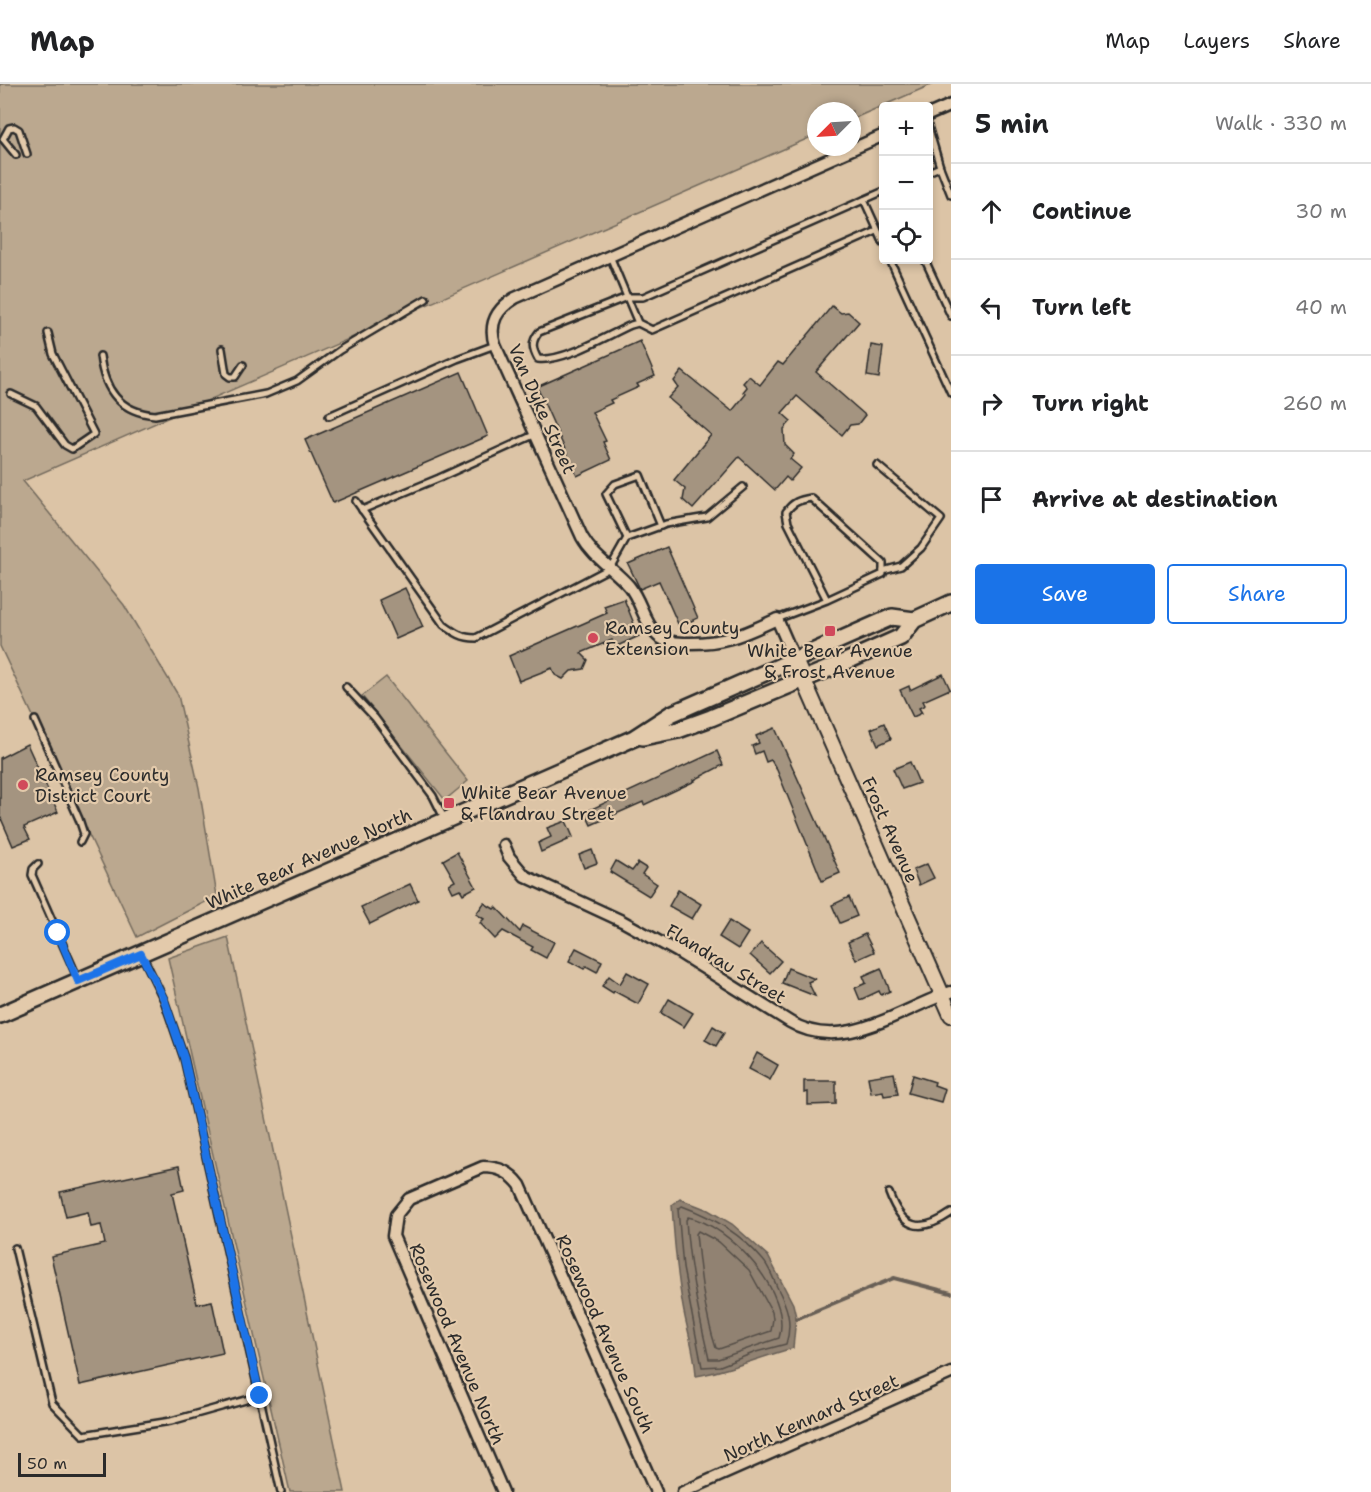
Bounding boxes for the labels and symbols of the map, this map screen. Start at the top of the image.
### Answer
north arrow [807,102,861,156]
street label: Van Dyke Street [503,340,581,478]
place label: Ramsey County Extension [605,616,739,661]
marker: White Bear Avenue & Frost Avenue [823,624,837,638]
marker: Ramsey County Extension [586,631,600,645]
place label: White Bear Avenue & Frost Avenue [747,639,913,684]
place label: Ramsey County District Court [35,763,169,808]
street label: Frost Avenue [856,773,924,887]
marker: Ramsey County District Court [16,778,30,792]
place label: White Bear Avenue & Flandrau Street [461,781,627,826]
marker: White Bear Avenue & Flandrau Street [442,796,456,810]
street label: White Bear Avenue North [202,803,416,915]
route start [44,919,70,945]
street label: Flandrau Street [661,919,791,1009]
street label: Rosewood Avenue South [550,1231,660,1437]
street label: Rosewood Avenue North [404,1240,510,1448]
street label: North Kennard Street [720,1368,902,1467]
route end [246,1382,272,1408]
scale bar [18,1450,106,1478]

